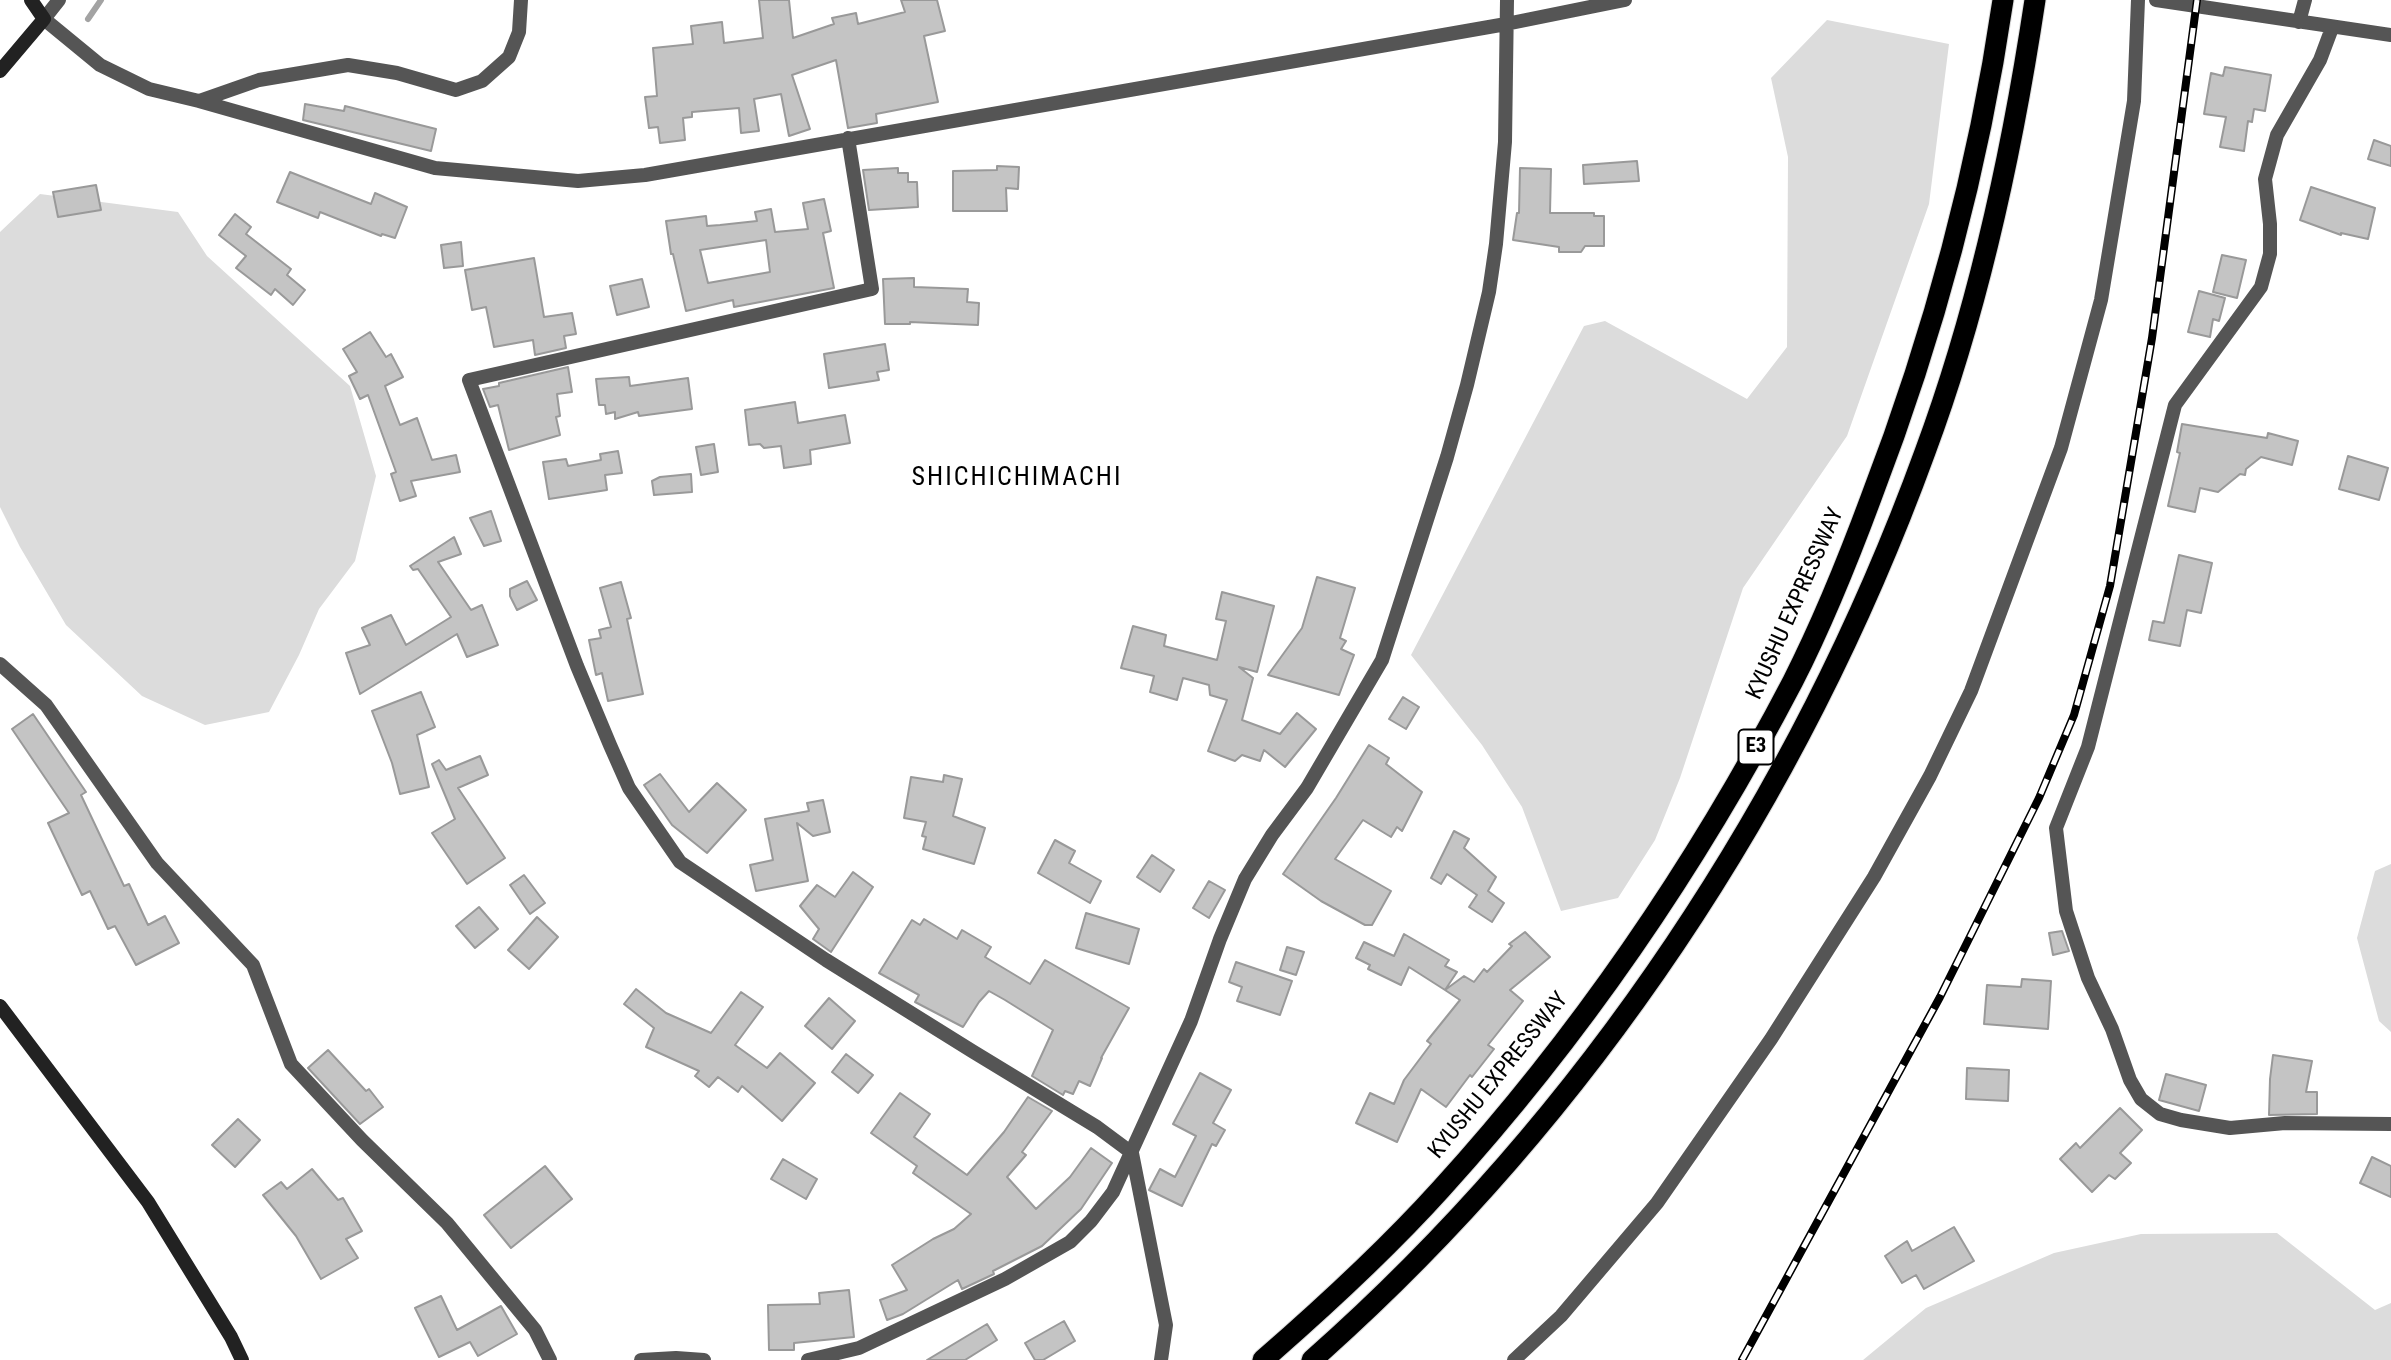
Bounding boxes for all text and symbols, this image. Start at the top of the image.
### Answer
district label: SHICHICHIMACHI [913,462,1121,494]
street label: KYUSHU EXPRESSWAY [1741,504,1851,704]
road number: E3 [1738,730,1774,764]
street label: KYUSHU EXPRESSWAY [1423,987,1575,1165]

